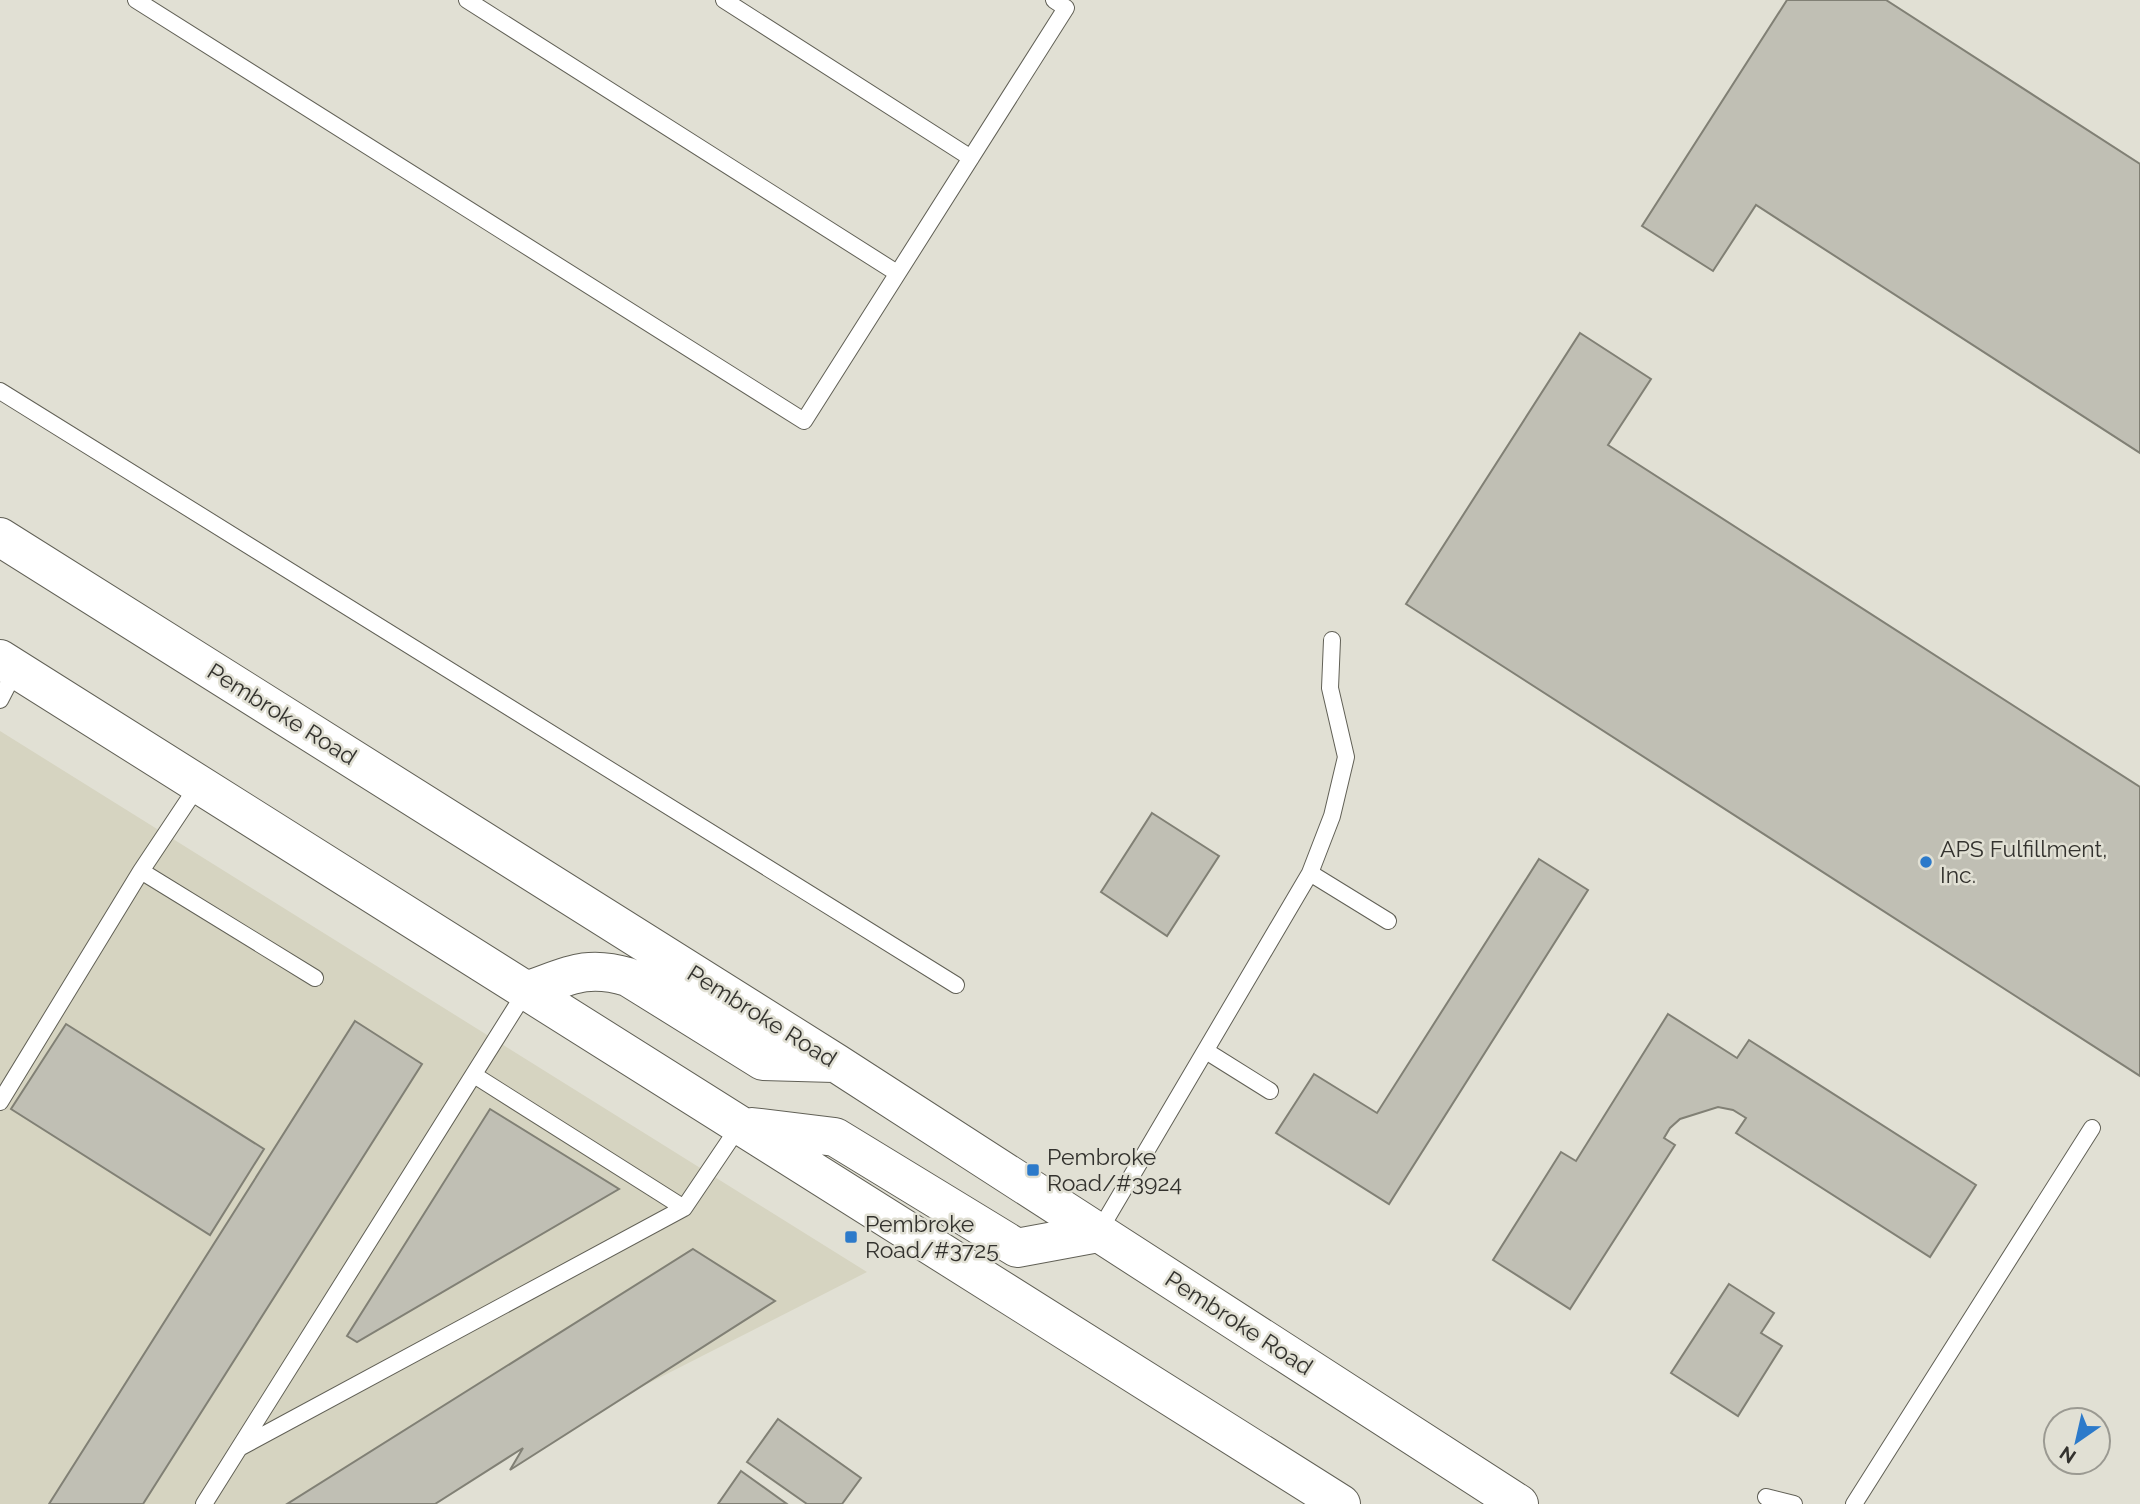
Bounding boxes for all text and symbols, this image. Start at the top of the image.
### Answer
street label: Pembroke Road [203,657,362,770]
place label: APS Fulfillment, Inc. [1940,835,2107,888]
marker: APS Fulfillment, Inc. [1918,854,1934,870]
street label: Pembroke Road [683,959,842,1072]
place label: Pembroke Road/#3924 [1047,1143,1182,1196]
marker: Pembroke Road/#3924 [1025,1162,1041,1178]
place label: Pembroke Road/#3725 [865,1210,999,1263]
marker: Pembroke Road/#3725 [843,1229,859,1245]
street label: Pembroke Road [1160,1265,1318,1380]
north arrow [2042,1406,2112,1476]
text: N [2055,1442,2080,1468]

